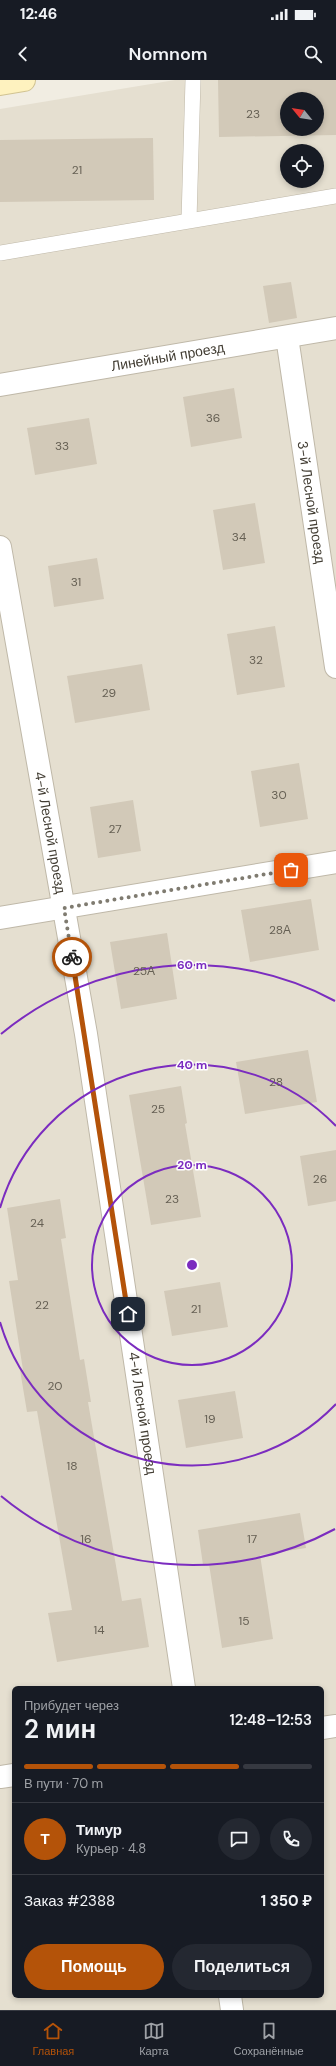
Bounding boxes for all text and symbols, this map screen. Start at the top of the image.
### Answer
text: 12:46 [20,4,57,24]
text: Nomnom [129,42,207,66]
icon: back [12,43,34,65]
icon: search [302,43,324,65]
north arrow [280,92,324,136]
map controls [280,92,324,188]
house number: 23 [246,106,260,122]
button: locate [280,144,324,188]
house number: 21 [72,162,82,178]
street label: Линейный проезд [110,338,226,375]
house number: 36 [206,410,220,426]
house number: 33 [55,438,69,454]
street label: 3-й Лесной проезд [294,440,329,565]
house number: 34 [232,529,246,545]
house number: 31 [71,574,81,590]
house number: 32 [249,652,263,668]
house number: 29 [102,685,116,701]
street label: 4-й Лесной проезд [31,770,70,895]
house number: 30 [271,787,287,803]
house number: 27 [108,821,122,837]
pin [274,853,308,887]
icon: bag [280,859,302,881]
house number: 28А [269,922,291,938]
courier [52,937,92,977]
icon: bike [61,946,83,968]
text: 60 m [177,957,207,973]
house number: 25А [133,963,155,979]
text: 40 m [177,1057,207,1073]
house number: 28 [269,1074,283,1090]
house number: 25 [151,1101,165,1117]
text: 20 m [177,1157,207,1173]
house number: 26 [313,1171,327,1187]
house number: 23 [165,1191,179,1207]
house number: 24 [30,1215,44,1231]
centre of rings [185,1258,199,1272]
house number: 22 [35,1297,49,1313]
pin [111,1297,145,1331]
house number: 21 [191,1301,201,1317]
icon: home [117,1303,139,1325]
street label: 4-й Лесной проезд [125,1351,161,1476]
house number: 20 [47,1378,63,1394]
house number: 19 [204,1411,216,1427]
house number: 18 [66,1458,78,1474]
house number: 16 [80,1531,92,1547]
house number: 17 [247,1531,257,1547]
house number: 15 [238,1613,250,1629]
house number: 14 [93,1622,105,1638]
text: Прибудет через [24,1697,119,1714]
text: 12:48–12:53 [230,1710,312,1730]
text: 2 мин [24,1712,96,1746]
text: В пути · 70 m [24,1775,103,1792]
button: chat [218,1818,260,1860]
button: phone [270,1818,312,1860]
text: Тимур [76,1820,122,1840]
text: Т [40,1829,50,1849]
text: Курьер · 4.8 [76,1840,146,1857]
text: Заказ #2388 [24,1891,115,1911]
text: 1 350 ₽ [261,1891,312,1911]
button: Помощь [24,1944,164,1990]
button: Поделиться [172,1944,312,1990]
tab: Главная [32,2020,74,2058]
tab: Карта [139,2020,169,2058]
tab: Сохранённые [234,2020,304,2058]

